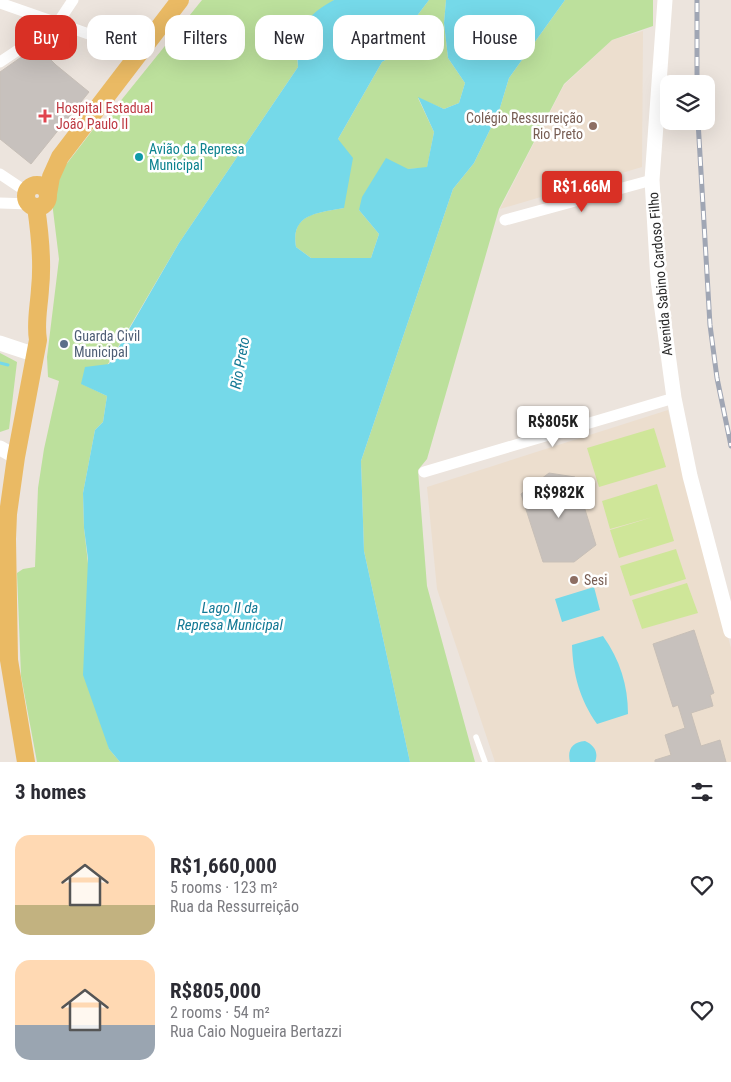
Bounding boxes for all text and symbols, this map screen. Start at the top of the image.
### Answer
chip: Buy [15,15,77,60]
chip: Rent [87,15,155,60]
chip: Filters [165,15,245,60]
chip: New [255,15,323,60]
chip: Apartment [333,15,444,60]
chip: House [454,15,535,60]
map controls [660,75,715,130]
button: layers [660,75,715,130]
place label: Hospital Estadual João Paulo II [56,100,153,132]
marker: Hospital Estadual João Paulo II [38,109,52,123]
place label: Colégio Ressurreição Rio Preto [466,110,583,142]
marker: Colégio Ressurreição Rio Preto [587,120,599,132]
place label: Avião da Represa Municipal [149,141,244,173]
marker: Avião da Represa Municipal [133,151,145,163]
pin: R$1.66M [536,170,628,213]
text: R$1.66M [553,177,611,196]
street label: Avenida Sabino Cardoso Filho [645,191,675,357]
place label: Guarda Civil Municipal [74,328,140,360]
water label: Rio Preto [227,336,253,390]
marker: Guarda Civil Municipal [58,338,70,350]
pin: R$805K [512,406,594,448]
text: R$805K [528,412,578,431]
pin: R$982K [518,476,600,519]
text: R$982K [534,483,584,502]
place label: Sesi [584,572,607,588]
marker: Sesi [568,574,580,586]
water label: Lago II da Represa Municipal [177,599,284,634]
icon: filters [688,778,716,806]
text: 3 homes [15,780,86,804]
text: R$1,660,000 [170,854,277,878]
icon: home [55,855,115,915]
icon: heart [688,871,716,899]
text: 5 rooms · 123 m² [170,878,278,897]
text: Rua da Ressurreição [170,897,299,916]
text: R$805,000 [170,979,261,1003]
icon: home [55,980,115,1040]
icon: heart [688,996,716,1024]
text: 2 rooms · 54 m² [170,1003,270,1022]
text: Rua Caio Nogueira Bertazzi [170,1022,342,1041]

